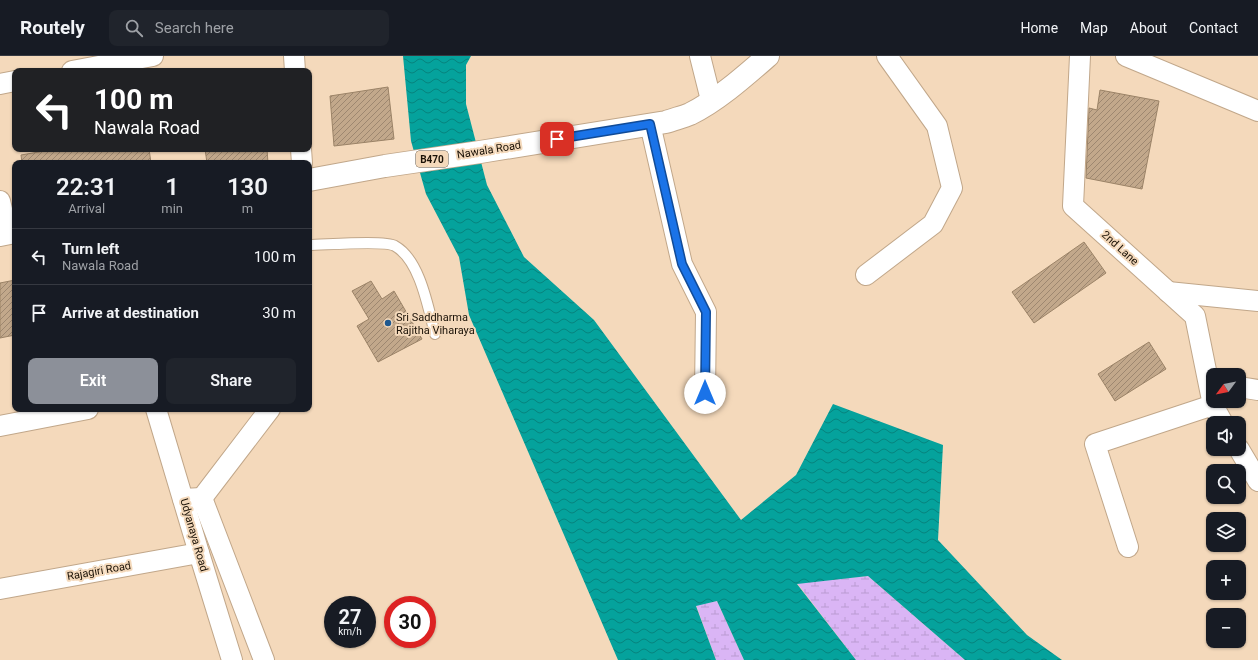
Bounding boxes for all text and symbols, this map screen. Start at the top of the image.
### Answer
search box [109,10,389,46]
text: Routely [20,16,85,39]
icon: search [123,17,145,39]
text: Search here [155,19,234,37]
text: Home [1020,20,1058,36]
text: Map [1080,20,1108,36]
text: About [1130,20,1167,36]
text: Contact [1189,20,1238,36]
text: 100 m [94,83,173,116]
icon: left [28,84,80,136]
text: Nawala Road [94,117,200,138]
pin [540,122,574,156]
icon: arrive [546,128,568,150]
street label: Nawala Road [456,139,522,161]
road number: B470 [416,151,448,167]
text: 22:31 [56,173,117,201]
text: 1 [165,173,179,201]
text: 130 [227,173,268,201]
text: Arrival [68,201,105,216]
text: min [161,201,183,216]
text: m [242,201,253,216]
street label: 2nd Lane [1099,228,1141,268]
text: Turn left [62,240,119,258]
icon: left [28,246,50,268]
text: 100 m [254,248,296,266]
text: Nawala Road [62,258,138,273]
icon: arrive [28,302,50,324]
text: Arrive at destination [62,304,199,322]
text: 30 m [262,304,296,322]
place label: Sri Saddharma Rajitha Viharaya [396,311,475,337]
marker: Sri Saddharma Rajitha Viharaya [383,318,393,328]
button: Exit [28,358,158,404]
button: Share [166,358,296,404]
north arrow [1206,368,1246,408]
map controls [1206,368,1246,648]
position arrow [684,372,726,414]
button: sound [1206,416,1246,456]
button: search [1206,464,1246,504]
street label: Udyanaya Road [177,497,211,573]
button: layers [1206,512,1246,552]
street label: Rajagiri Road [66,559,132,583]
button: + [1206,560,1246,600]
speed limit sign: 30 [384,596,436,648]
text: 27 [339,605,361,629]
button: − [1206,608,1246,648]
text: km/h [338,626,362,637]

